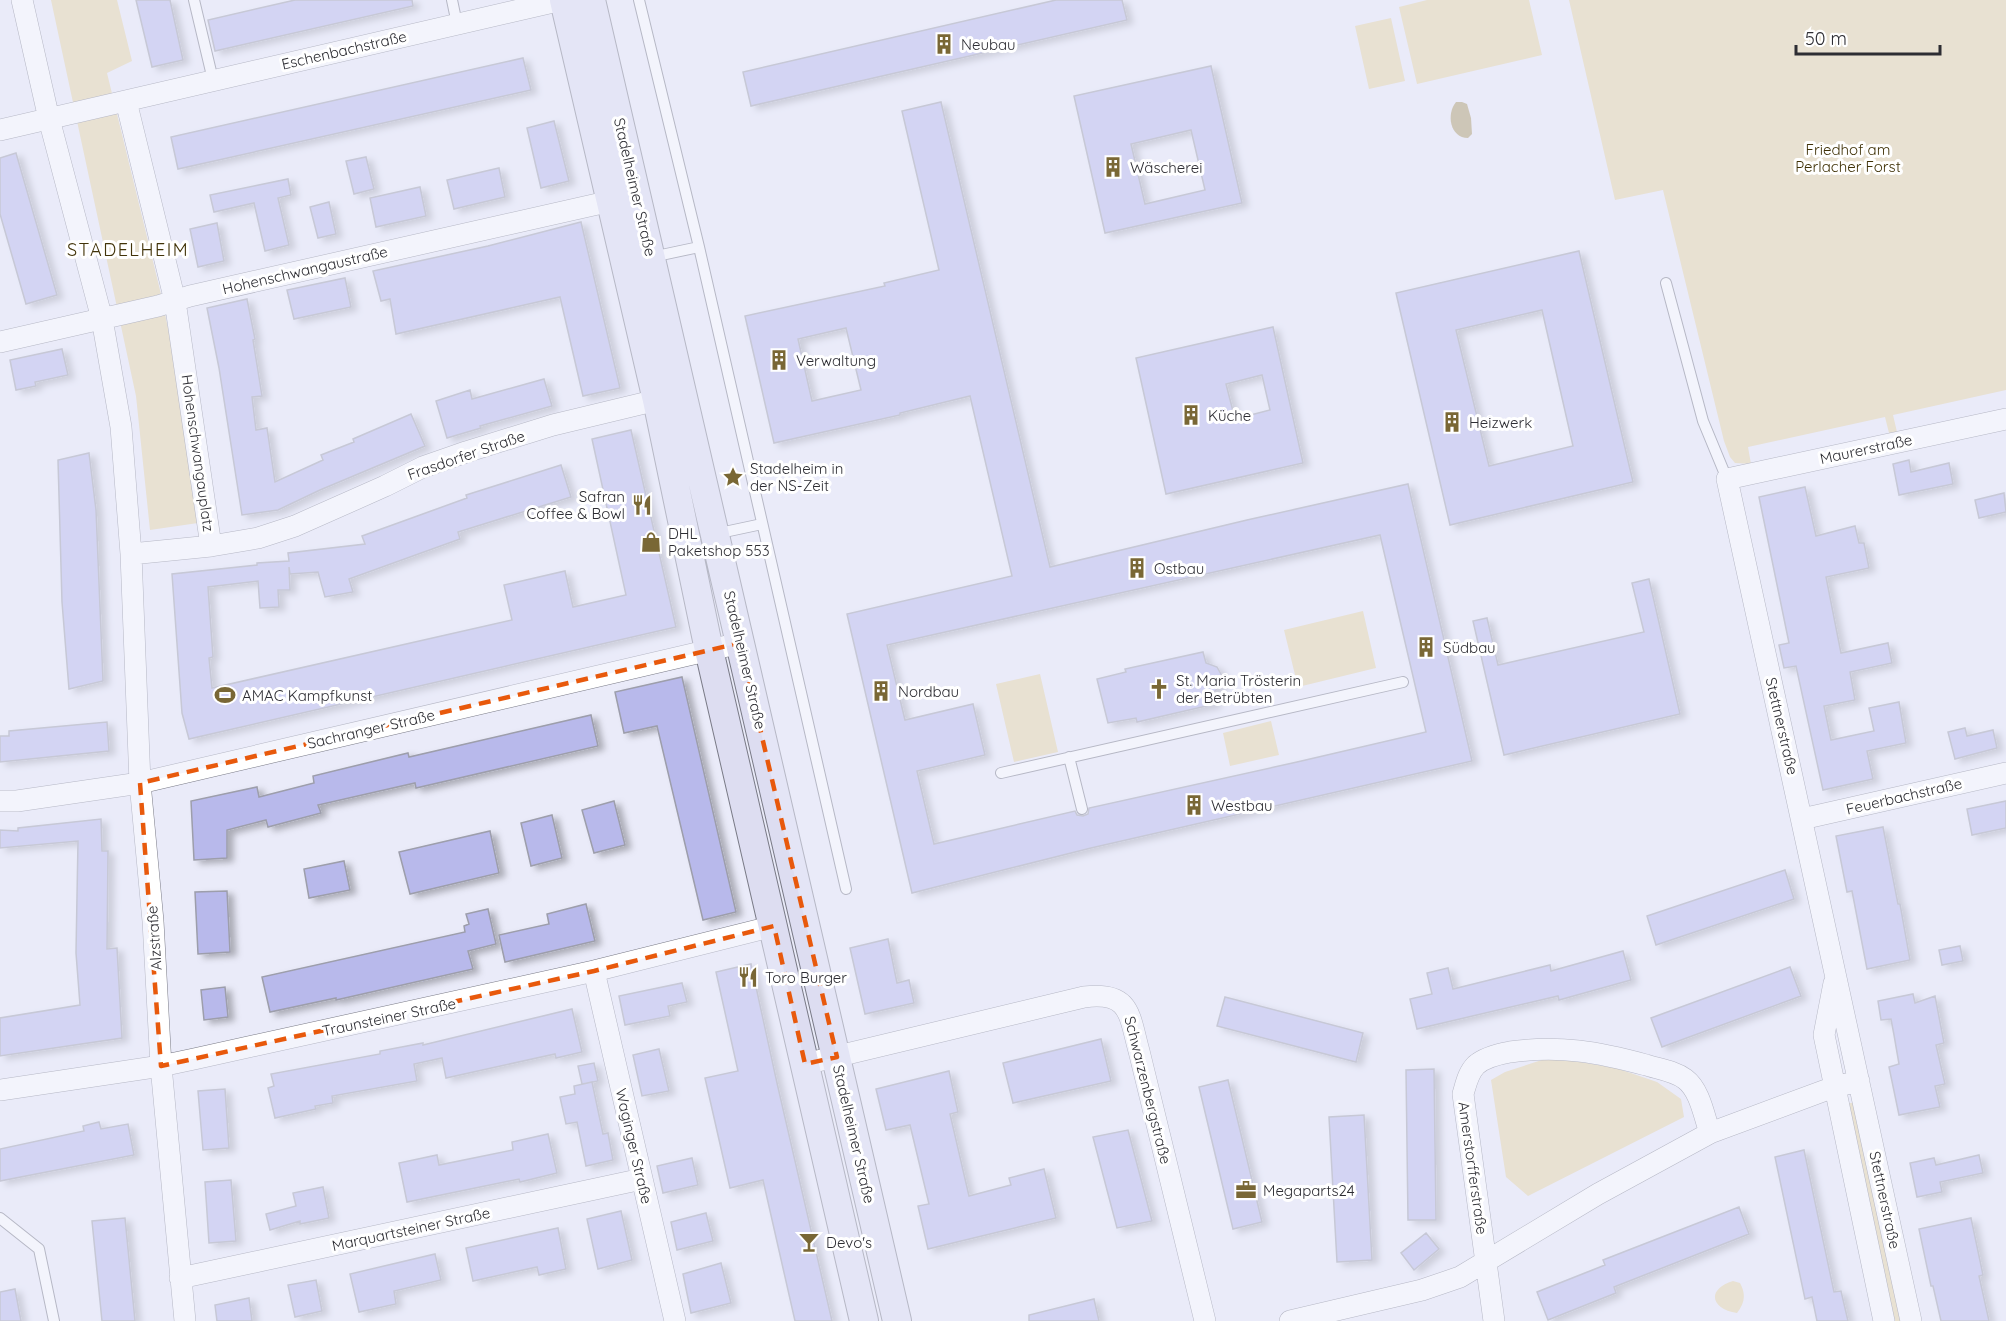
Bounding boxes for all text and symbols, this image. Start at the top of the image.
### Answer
scale bar [1796,18,1940,56]
street label: Eschenbachstraße [280,26,408,74]
text: 50 m [1805,27,1847,50]
building icon: Neubau [932,32,956,56]
place label: Neubau [961,35,1016,54]
street label: Stadelheimer Straße [610,116,660,258]
park label: Friedhof am Perlacher Forst [1795,140,1901,176]
building icon: Wäscherei [1101,155,1125,179]
place label: Wäscherei [1130,158,1202,177]
district label: STADELHEIM [67,238,189,261]
street label: Hohenschwangaustraße [220,242,390,298]
building icon: Verwaltung [767,348,791,372]
place label: Verwaltung [796,351,876,370]
street label: Hohenschwangauplatz [178,373,218,533]
building icon: Küche [1179,403,1203,427]
place label: Küche [1208,406,1251,425]
building icon: Heizwerk [1440,410,1464,434]
place label: Heizwerk [1469,413,1532,432]
street label: Frasdorfer Straße [405,426,527,484]
street label: Maurerstraße [1818,430,1914,468]
place label: Stadelheim in der NS-Zeit [750,459,843,495]
place icon: Stadelheim in der NS-Zeit [721,465,745,489]
place label: Safran Coffee & Bowl [526,487,625,523]
restaurant icon: Safran Coffee & Bowl [630,493,654,517]
place label: DHL Paketshop 553 [668,524,770,560]
shop icon: DHL Paketshop 553 [639,530,663,554]
building icon: Ostbau [1125,556,1149,580]
place label: Ostbau [1154,559,1204,578]
street label: Stadelheimer Straße [720,589,770,731]
building icon: Südbau [1414,635,1438,659]
place label: Südbau [1443,638,1496,657]
place label: St. Maria Trösterin der Betrübten [1176,671,1301,707]
street label: Stettnerstraße [1762,675,1802,777]
church icon: St. Maria Trösterin der Betrübten [1147,677,1171,701]
building icon: Nordbau [869,679,893,703]
place label: Nordbau [898,682,959,701]
sports icon: AMAC Kampfkunst [213,683,237,707]
place label: AMAC Kampfkunst [242,686,372,705]
street label: Sachranger Straße [305,705,437,753]
street label: Feuerbachstraße [1844,773,1964,819]
building icon: Westbau [1182,793,1206,817]
place label: Westbau [1211,796,1272,815]
street label: Alzstraße [142,905,166,971]
restaurant icon: Toro Burger [736,965,760,989]
place label: Toro Burger [765,968,847,987]
street label: Traunsteiner Straße [320,994,458,1040]
street label: Schwarzenbergstraße [1120,1014,1176,1166]
street label: Stadelheimer Straße [829,1063,879,1205]
street label: Waginger Straße [611,1086,657,1206]
street label: Amerstorfferstraße [1454,1100,1492,1236]
street label: Stettnerstraße [1865,1149,1905,1251]
office icon: Megaparts24 [1234,1178,1258,1202]
place label: Megaparts24 [1263,1181,1355,1200]
street label: Marquartsteiner Straße [330,1203,492,1255]
bar icon: Devo's [797,1230,821,1254]
place label: Devo's [826,1233,872,1252]

